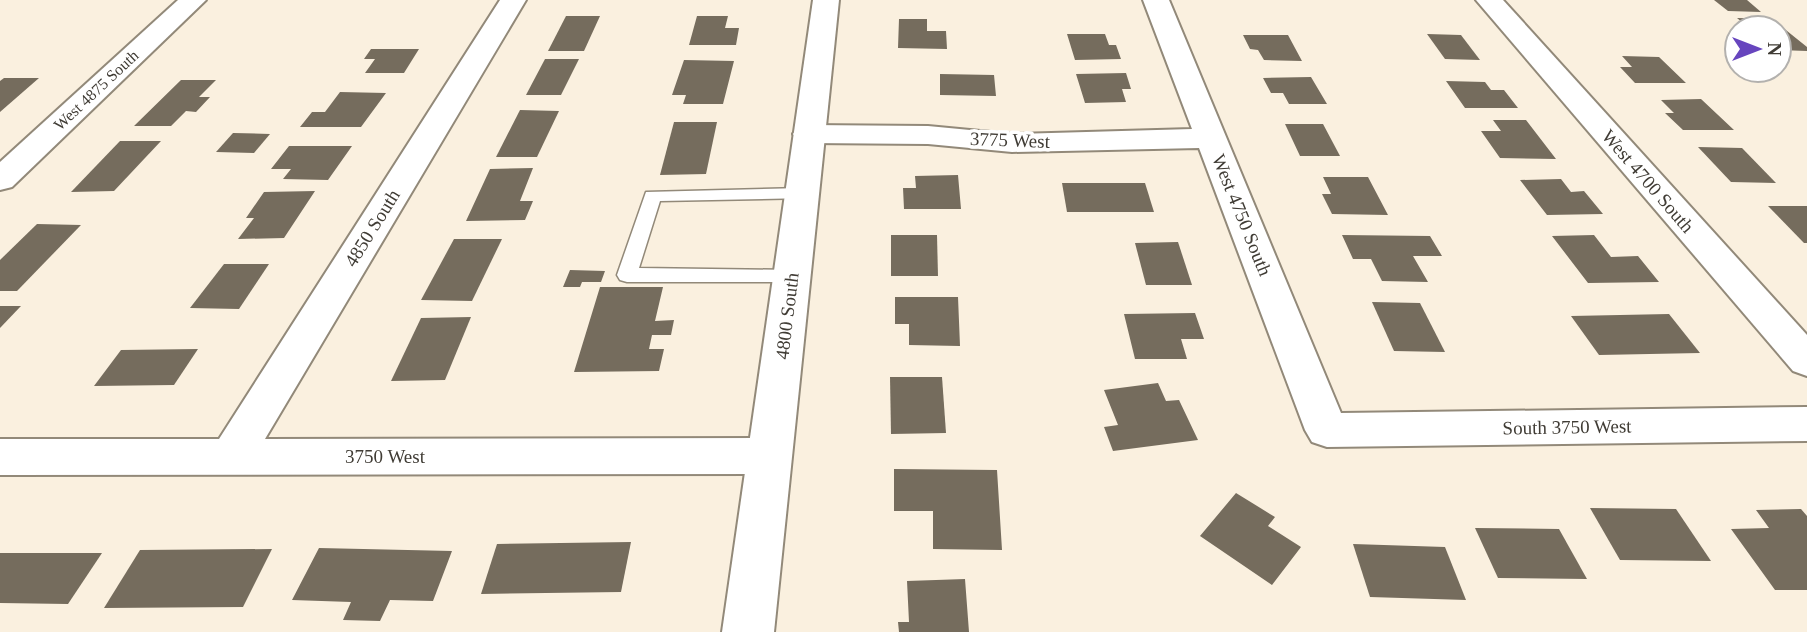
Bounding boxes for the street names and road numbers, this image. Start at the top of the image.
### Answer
street label: West 4875 South [50,47,142,133]
street label: West 4700 South [1598,125,1699,237]
street label: 3775 West [970,128,1051,152]
street label: West 4750 South [1208,151,1276,279]
street label: 4850 South [340,185,404,271]
street label: 4800 South [771,271,803,361]
street label: South 3750 West [1502,415,1632,439]
street label: 3750 West [345,446,426,467]

